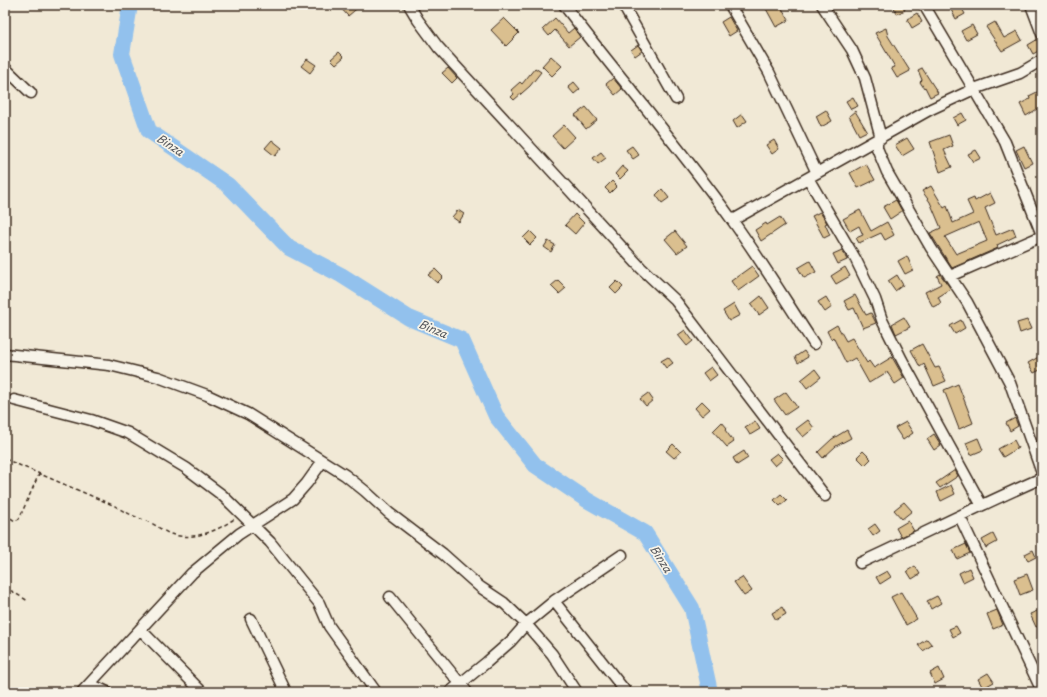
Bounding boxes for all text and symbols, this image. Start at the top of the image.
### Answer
water label: Binza [153,129,188,160]
water label: Binza [416,315,451,343]
water label: Binza [646,542,677,577]

